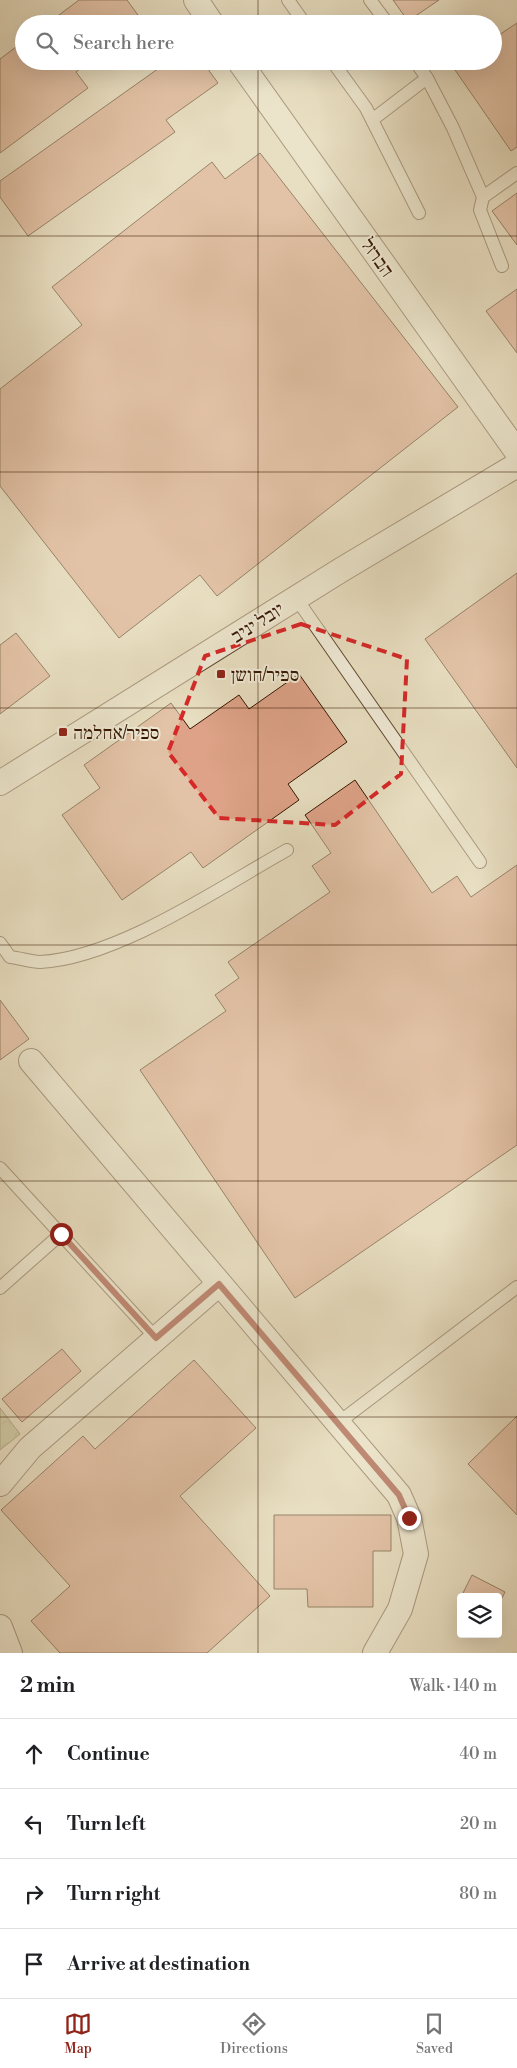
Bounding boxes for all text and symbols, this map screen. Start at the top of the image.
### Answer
search box [15,15,502,70]
icon: search [33,29,61,57]
text: Search here [73,31,174,55]
street label: הברזל [355,233,399,282]
street label: יובל יניב [226,597,289,649]
place label: ספיר/חושן [231,663,299,687]
marker: ספיר/חושן [215,668,227,680]
place label: ספיר/אחלמה [73,721,160,745]
marker: ספיר/אחלמה [57,726,69,738]
route start [50,1223,73,1246]
route end [398,1507,421,1530]
map controls [457,1593,502,1638]
button: layers [457,1593,502,1638]
text: 2 min [20,1673,75,1699]
text: Walk · 140 m [409,1676,497,1696]
icon: ahead [20,1740,48,1768]
text: Continue [67,1742,150,1766]
text: 40 m [460,1744,497,1764]
icon: left [20,1810,48,1838]
text: Turn left [67,1812,146,1836]
text: 20 m [460,1814,497,1834]
icon: right [20,1880,48,1908]
text: Turn right [67,1882,160,1906]
text: 80 m [459,1884,497,1904]
icon: arrive [20,1950,48,1978]
text: Arrive at destination [67,1952,250,1976]
tab: Map [64,2010,92,2058]
tab: Directions [220,2010,288,2058]
tab: Saved [416,2010,453,2058]

